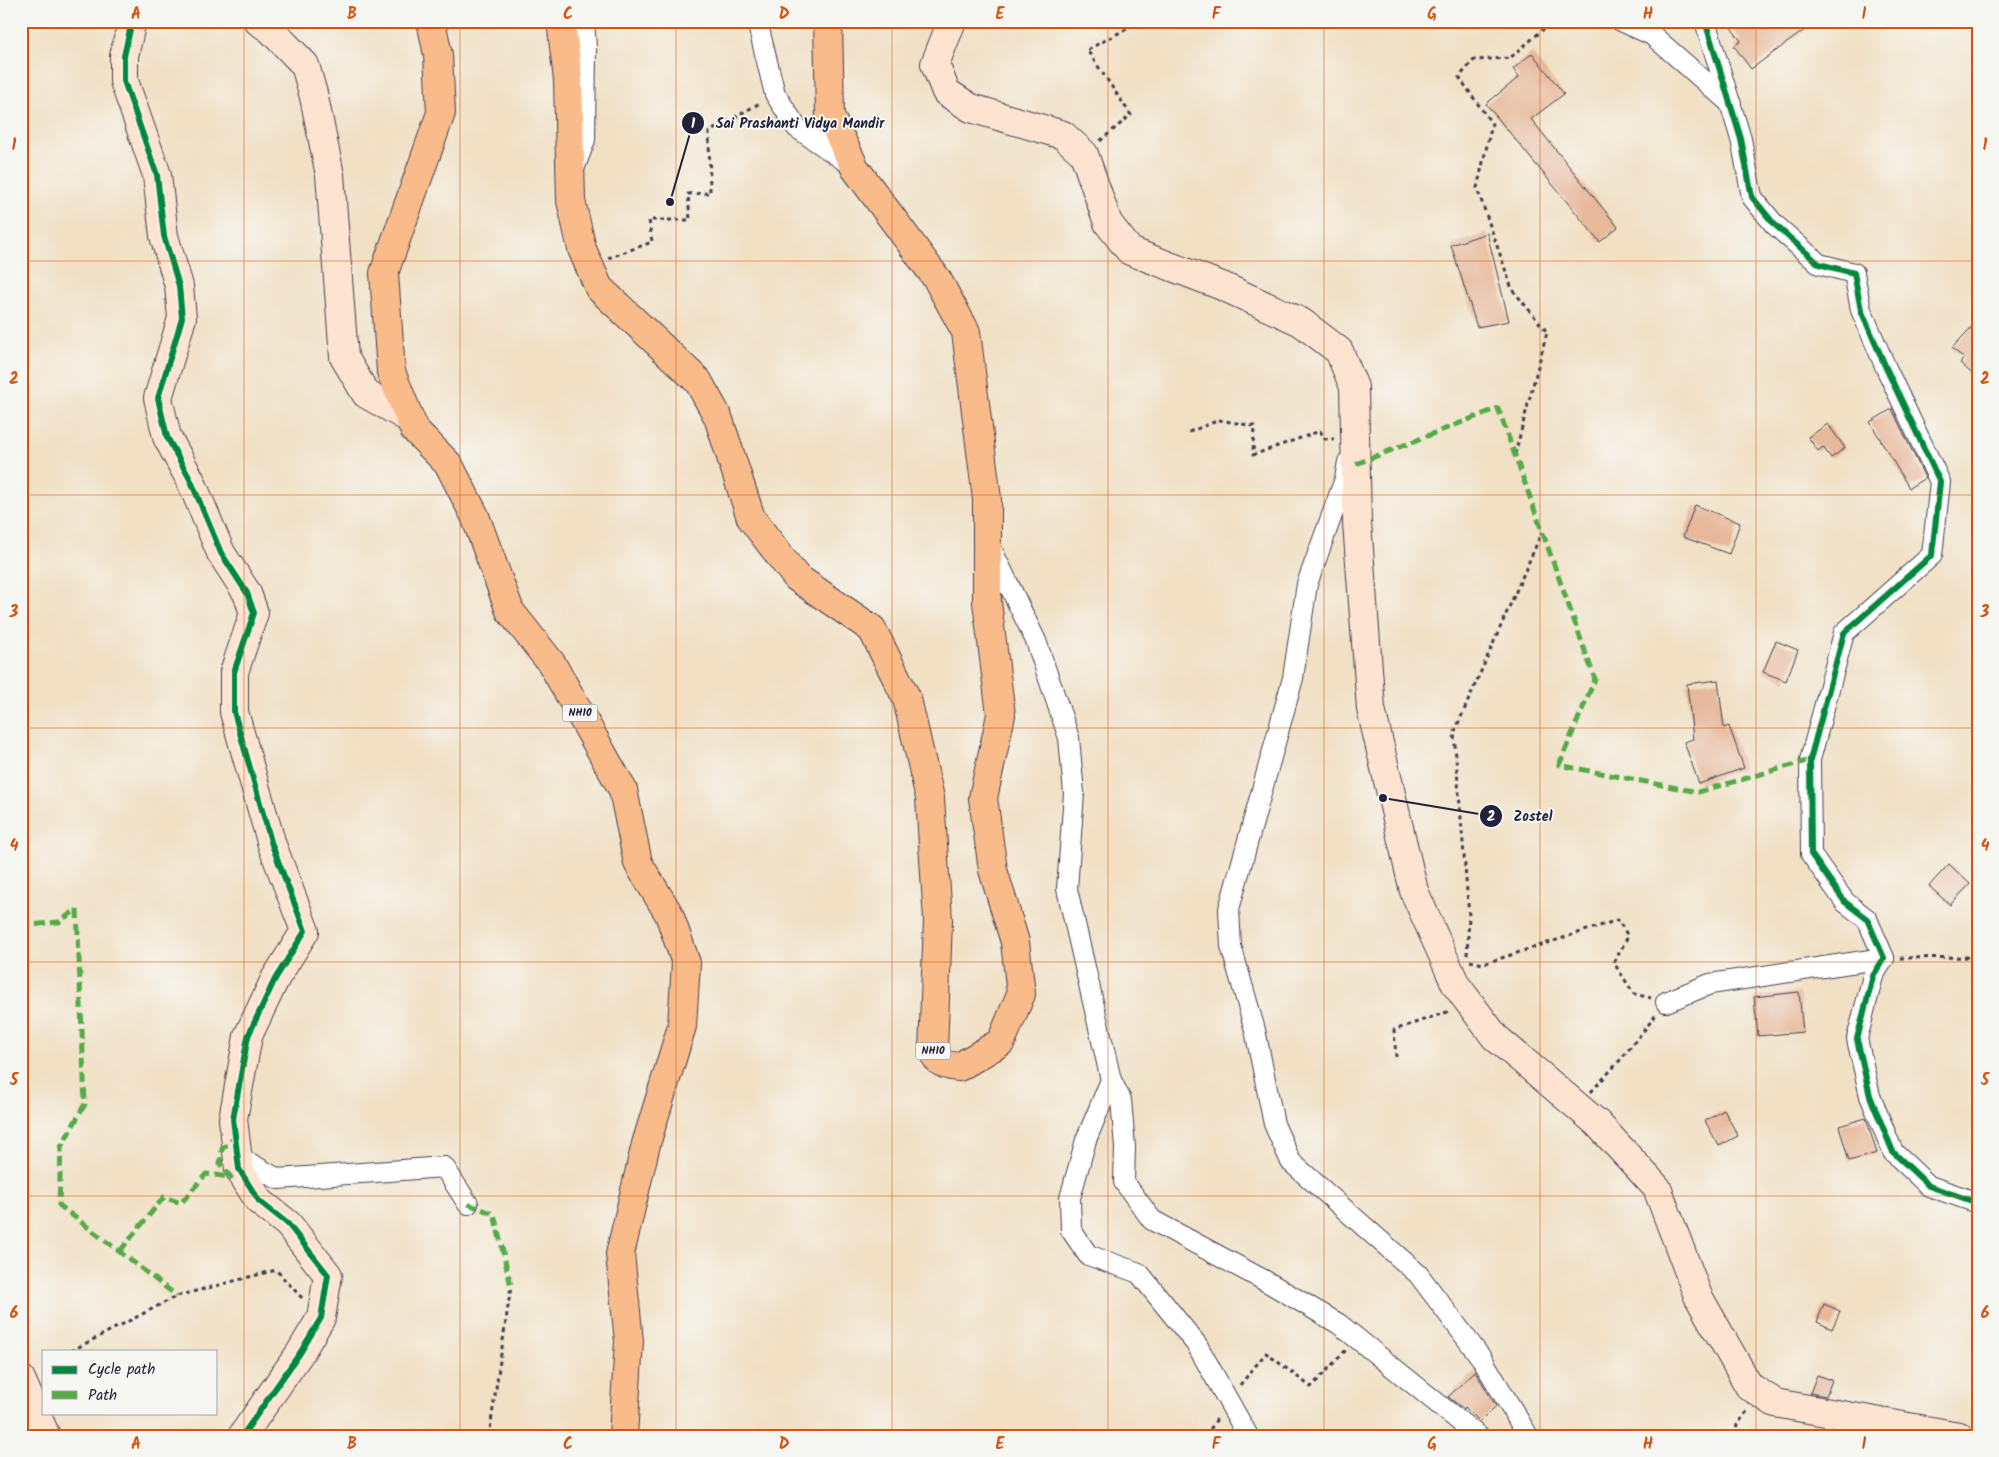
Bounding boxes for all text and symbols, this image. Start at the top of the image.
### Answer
text: A [131,2,141,27]
text: B [347,2,357,27]
text: C [563,2,573,27]
text: D [779,2,790,27]
text: E [996,2,1006,27]
text: F [1212,2,1222,27]
text: G [1427,2,1437,27]
text: H [1643,2,1653,27]
text: I [1862,2,1867,27]
callout: Sai Prashanti Vidya Mandir [681,108,894,137]
text: 1 [691,112,696,136]
text: Sai Prashanti Vidya Mandir [716,113,885,135]
text: 1 [12,133,17,158]
text: 1 [1983,133,1988,158]
text: 2 [9,367,19,392]
text: 2 [1980,367,1990,392]
text: 3 [9,600,19,625]
text: 3 [1980,600,1990,625]
road number: NH10 [562,704,598,721]
callout: Zostel [1479,802,1562,831]
text: 2 [1487,805,1496,829]
text: Zostel [1514,806,1553,828]
text: 4 [10,834,19,859]
text: 4 [1981,834,1990,859]
road number: NH10 [916,1042,950,1060]
text: 5 [9,1068,20,1093]
text: 5 [1980,1068,1991,1093]
text: 6 [10,1301,19,1326]
text: 6 [1981,1301,1990,1326]
legend [42,1350,218,1414]
text: Cycle path [88,1358,155,1382]
text: Path [88,1384,117,1408]
text: A [131,1432,141,1457]
text: B [347,1432,357,1457]
text: C [563,1432,573,1457]
text: D [779,1432,790,1457]
text: E [996,1432,1006,1457]
text: F [1212,1432,1222,1457]
text: G [1427,1432,1437,1457]
text: H [1643,1432,1653,1457]
text: I [1862,1432,1867,1457]

